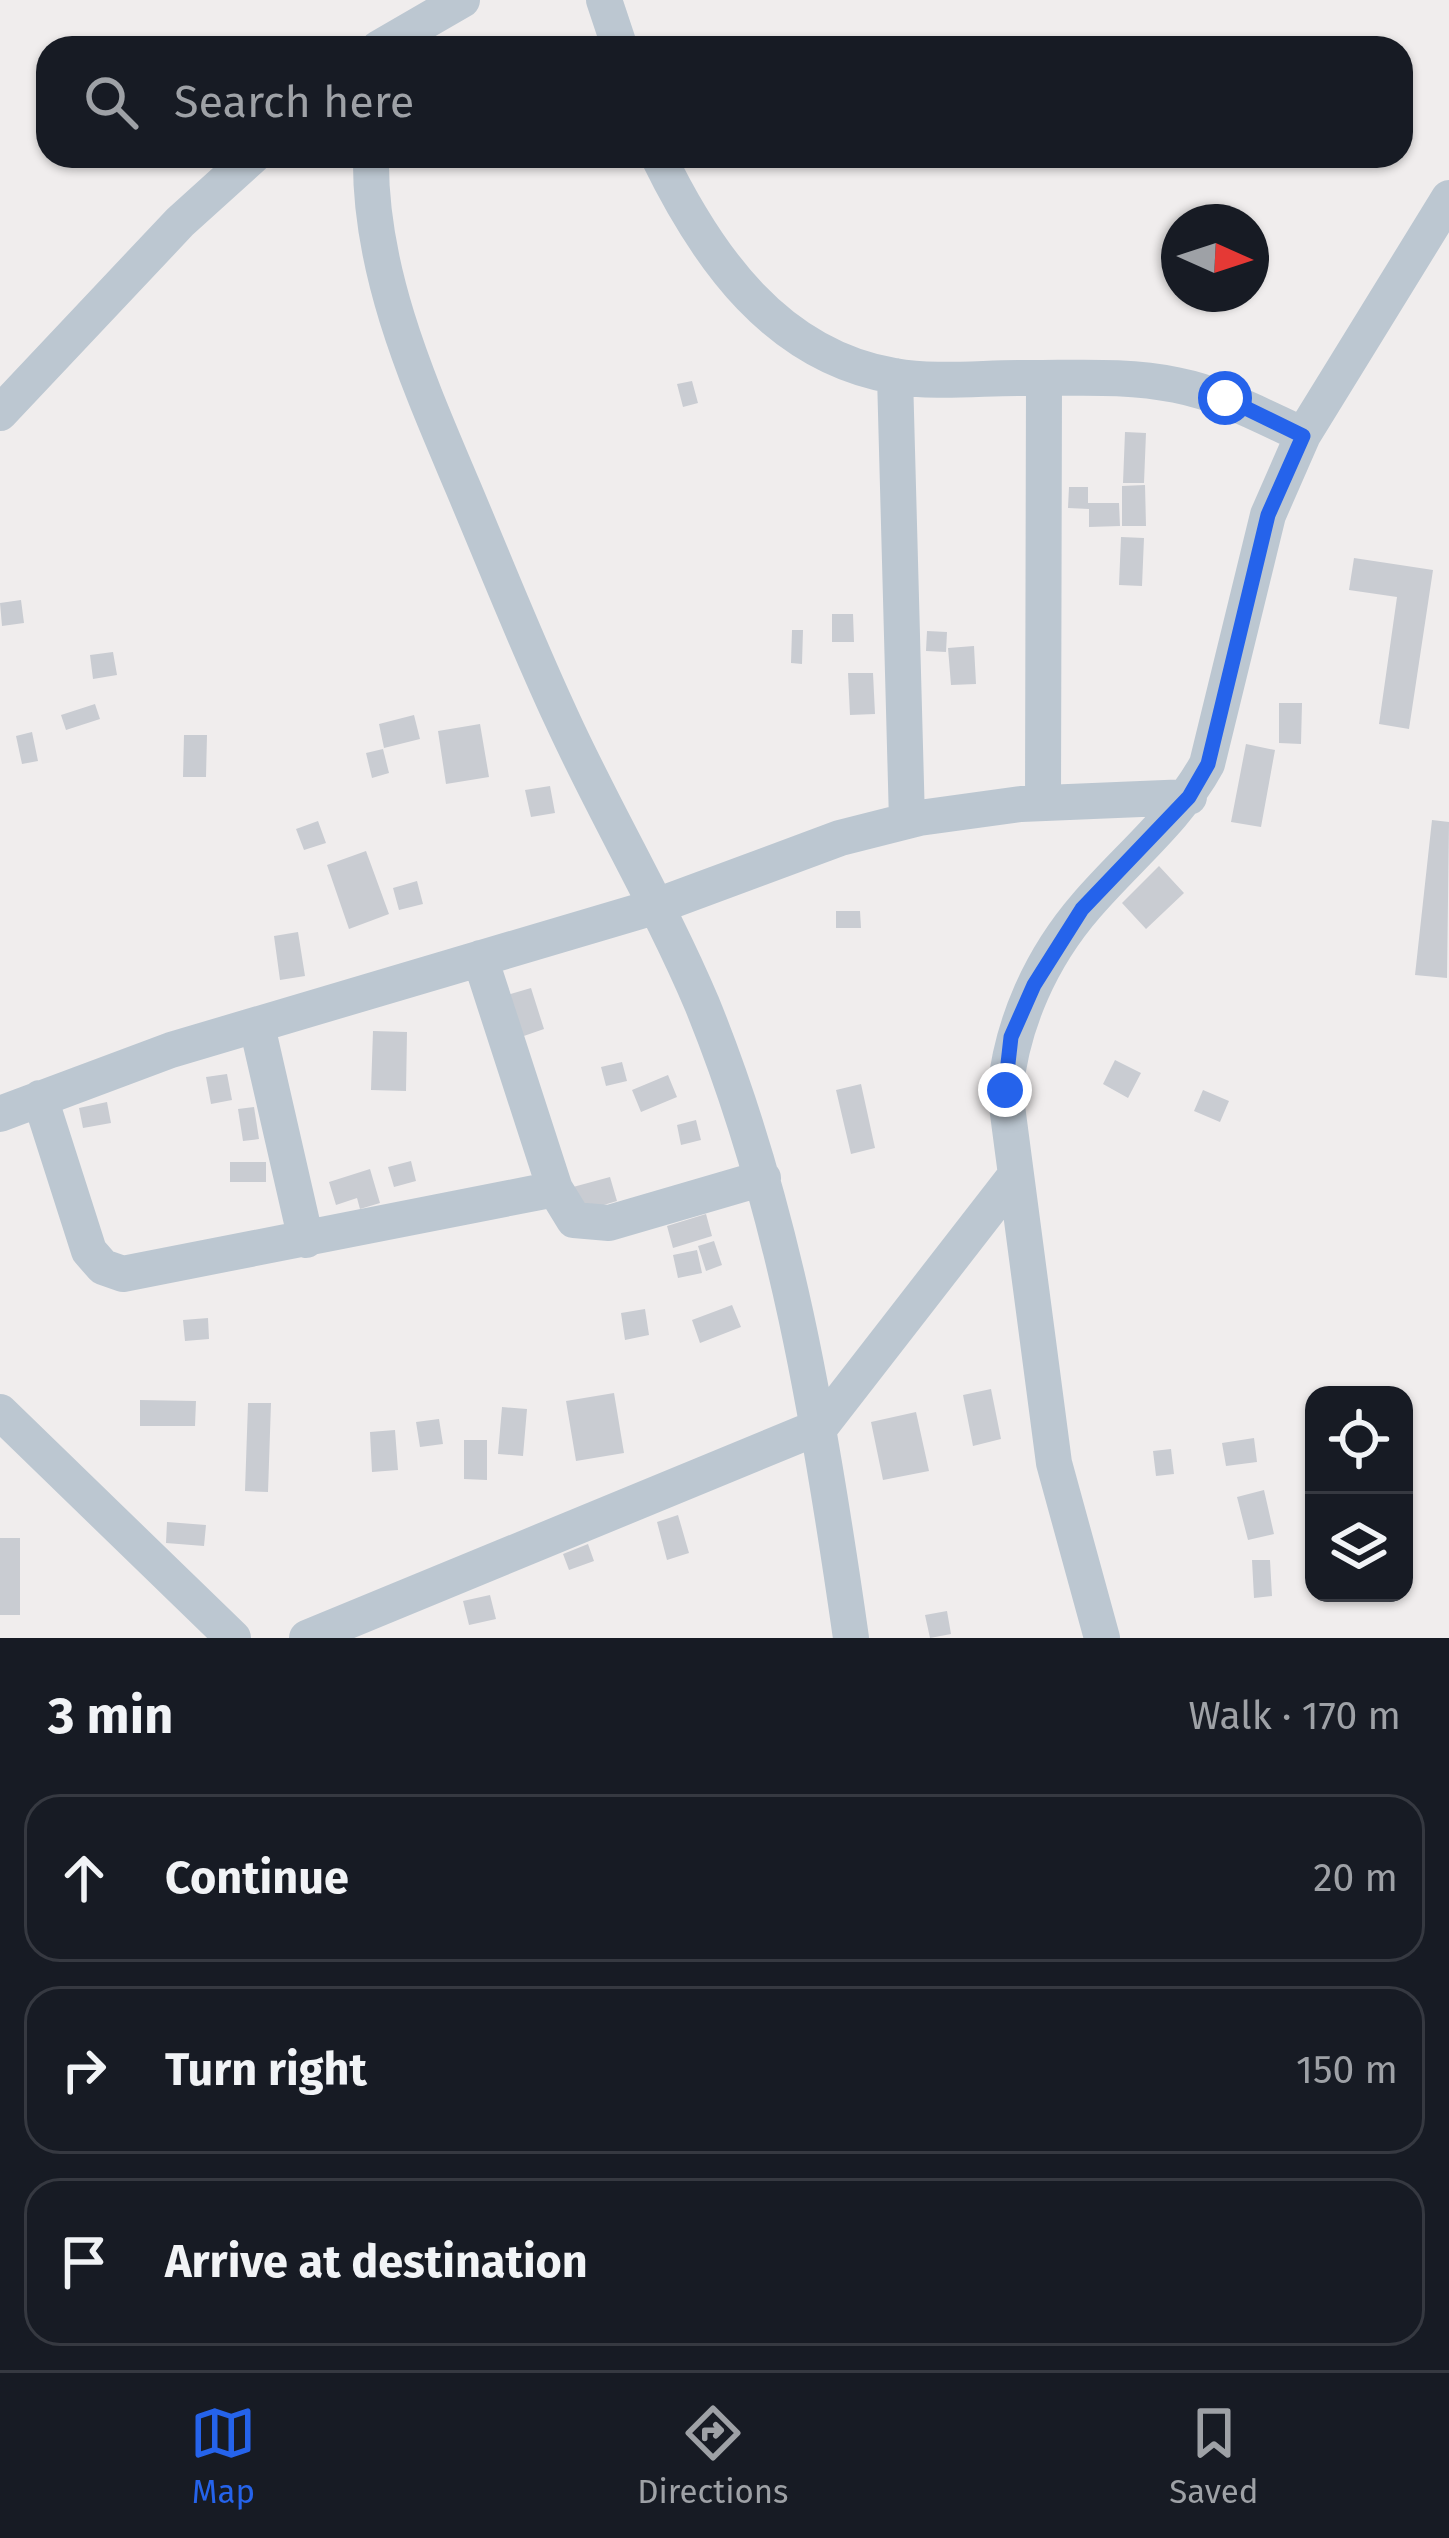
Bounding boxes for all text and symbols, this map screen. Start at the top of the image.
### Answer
search box [36,36,1413,168]
icon: search [78,69,144,135]
text: Search here [174,75,414,129]
north arrow [1161,204,1269,312]
route start [1198,371,1252,425]
route end [978,1063,1032,1117]
map controls [1305,1386,1413,1602]
button: locate [1305,1386,1413,1494]
button: layers [1305,1494,1413,1602]
text: 3 min [48,1685,174,1747]
text: Walk · 170 m [1188,1693,1401,1739]
icon: ahead [51,1845,117,1911]
text: Continue [165,1851,349,1905]
text: 20 m [1313,1855,1398,1901]
icon: right [51,2037,117,2103]
text: Turn right [165,2043,367,2097]
text: 150 m [1296,2047,1398,2093]
icon: arrive [51,2229,117,2295]
text: Arrive at destination [165,2235,588,2289]
tab: Map [190,2400,256,2512]
tab: Directions [637,2400,789,2512]
tab: Saved [1169,2400,1259,2512]

